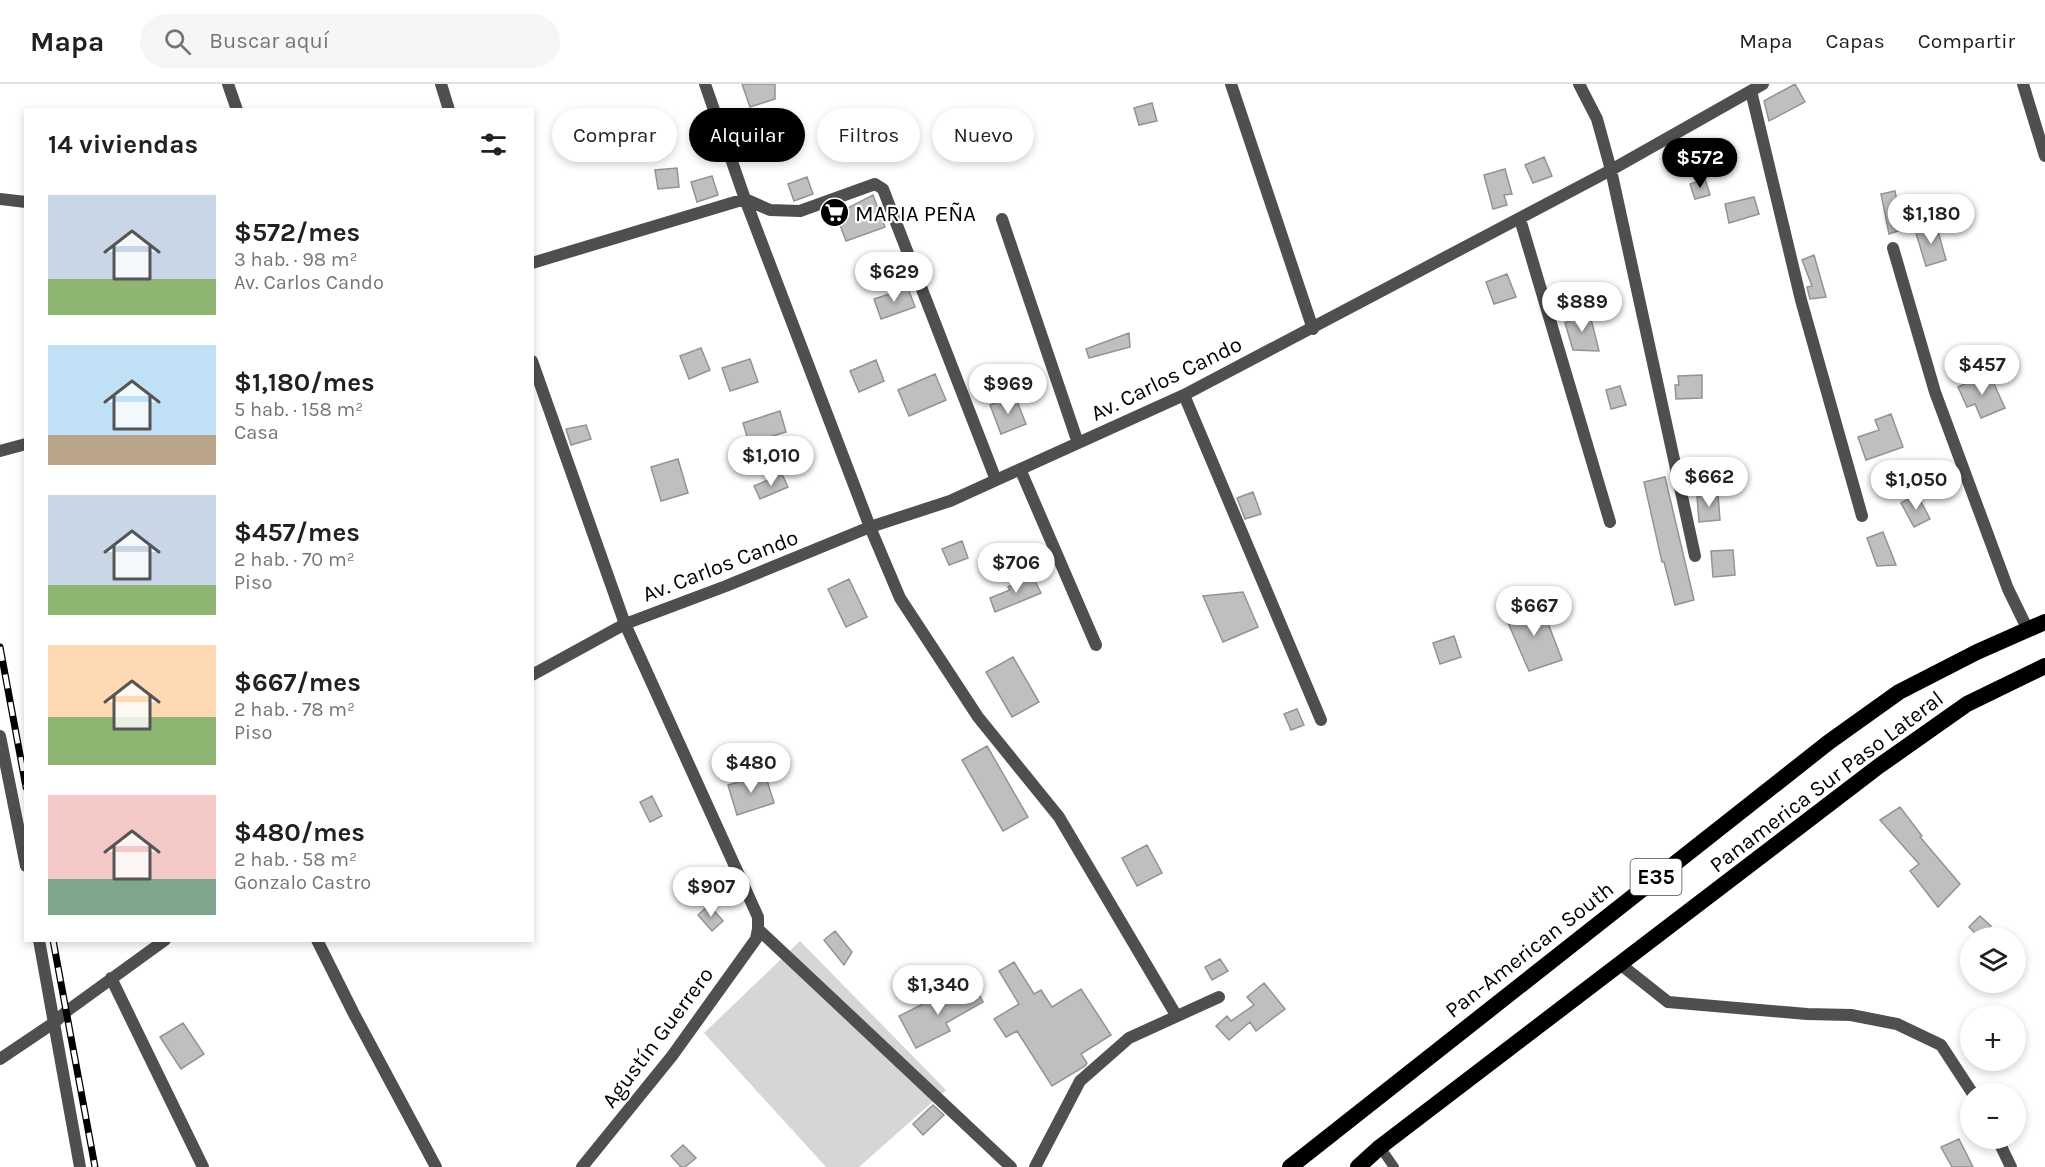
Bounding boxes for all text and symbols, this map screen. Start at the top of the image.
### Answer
search box [140,14,560,68]
text: Mapa [30,25,104,58]
icon: search [161,25,194,58]
text: Buscar aquí [209,28,329,54]
text: Mapa [1739,29,1793,53]
text: Capas [1826,29,1885,53]
text: Compartir [1918,29,2015,53]
chip: Comprar [552,108,677,162]
chip: Alquilar [689,108,805,162]
chip: Filtros [817,108,920,162]
chip: Nuevo [932,108,1034,162]
icon: filters [477,128,510,161]
text: 14 viviendas [48,129,198,160]
pin: $572 [1664,138,1736,189]
text: $572 [1676,146,1724,169]
pin: $1,180 [1882,194,1980,245]
supermarket icon: MARIA PEÑA [818,197,850,229]
place label: MARIA PEÑA [855,201,976,227]
text: $1,180 [1902,202,1960,225]
text: $572/mes [234,217,360,248]
icon: home [96,219,168,291]
text: 3 hab. · 98 m² [234,248,358,271]
pin: $629 [858,252,930,303]
text: $629 [869,260,919,283]
text: Av. Carlos Cando [234,271,384,294]
pin: $889 [1546,282,1618,333]
text: $889 [1556,290,1608,313]
street label: Av. Carlos Cando [1087,331,1246,427]
pin: $457 [1946,345,2018,396]
text: $457 [1958,353,2006,376]
pin: $969 [972,364,1044,415]
text: $1,180/mes [234,367,375,398]
icon: home [96,369,168,441]
text: $969 [983,372,1033,395]
text: 5 hab. · 158 m² [234,398,363,421]
text: Casa [234,421,279,444]
pin: $1,010 [722,436,820,487]
text: $1,010 [742,444,800,467]
pin: $662 [1673,457,1745,508]
pin: $1,050 [1867,460,1965,511]
text: $662 [1684,465,1734,488]
text: $1,050 [1885,468,1947,491]
text: $457/mes [234,517,360,548]
icon: home [96,519,168,591]
street label: Av. Carlos Cando [639,524,802,608]
pin: $706 [980,543,1052,594]
text: 2 hab. · 70 m² [234,548,355,571]
text: $706 [992,551,1040,574]
text: Piso [234,571,272,594]
pin: $667 [1498,586,1570,637]
text: $667 [1510,594,1558,617]
text: $667/mes [234,667,361,698]
icon: home [96,669,168,741]
street label: Panamerica Sur Paso Lateral [1705,685,1949,878]
text: 2 hab. · 78 m² [234,698,355,721]
text: Piso [234,721,272,744]
pin: $480 [715,743,787,794]
text: $480 [725,751,777,774]
text: $480/mes [234,817,365,848]
icon: home [96,819,168,891]
text: 2 hab. · 58 m² [234,848,357,871]
road number: E35 [1630,859,1682,895]
pin: $907 [675,867,747,918]
text: Gonzalo Castro [234,871,371,894]
text: $907 [687,875,735,898]
street label: Pan-American South [1440,876,1619,1024]
map controls [1960,927,2026,1149]
button: layers [1960,927,2026,993]
street label: Agustín Guerrero [596,962,719,1113]
pin: $1,340 [889,965,987,1016]
text: $1,340 [907,973,969,996]
button: + [1960,1005,2026,1071]
button: − [1960,1083,2026,1149]

